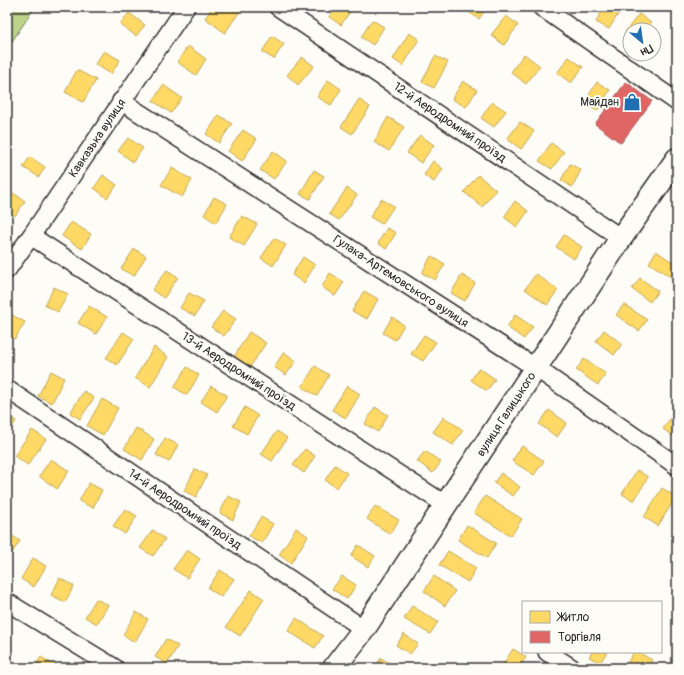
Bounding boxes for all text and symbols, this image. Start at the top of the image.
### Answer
north arrow [622,22,662,62]
text: Пн [638,42,655,59]
street label: 12-й Аеродромний проїзд [390,79,510,166]
shop icon: Майдан [622,92,642,112]
place label: Майдан [580,95,619,110]
street label: Кавказька вулиця [66,96,129,180]
street label: Гулака-Артемовського вулиця [330,232,472,331]
street label: 13-й Аеродромний проїзд [179,329,299,414]
street label: вулиця Галицького [474,369,540,459]
street label: 14-й Аеродромний проїзд [125,466,245,553]
legend [522,601,662,653]
text: Житло [556,610,590,625]
text: Торгівля [558,630,601,645]

